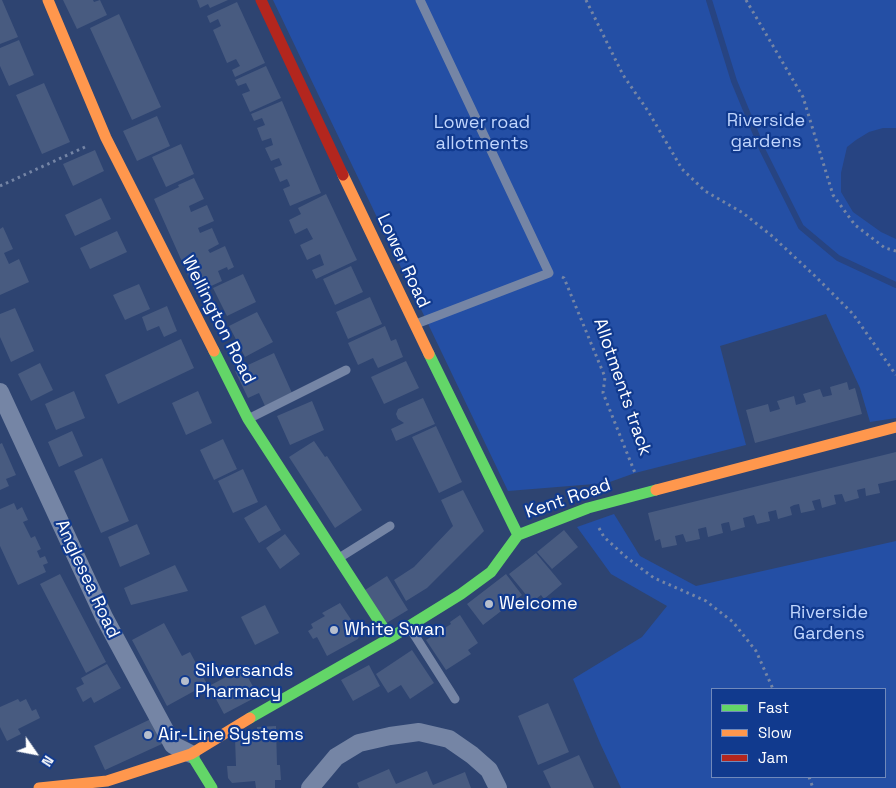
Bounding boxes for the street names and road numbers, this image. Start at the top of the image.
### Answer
street label: Lower Road [372,211,434,311]
street label: Wellington Road [176,252,260,388]
street label: Allotments track [588,315,656,459]
street label: Kent Road [522,474,614,524]
street label: Anglesea Road [50,516,124,642]

